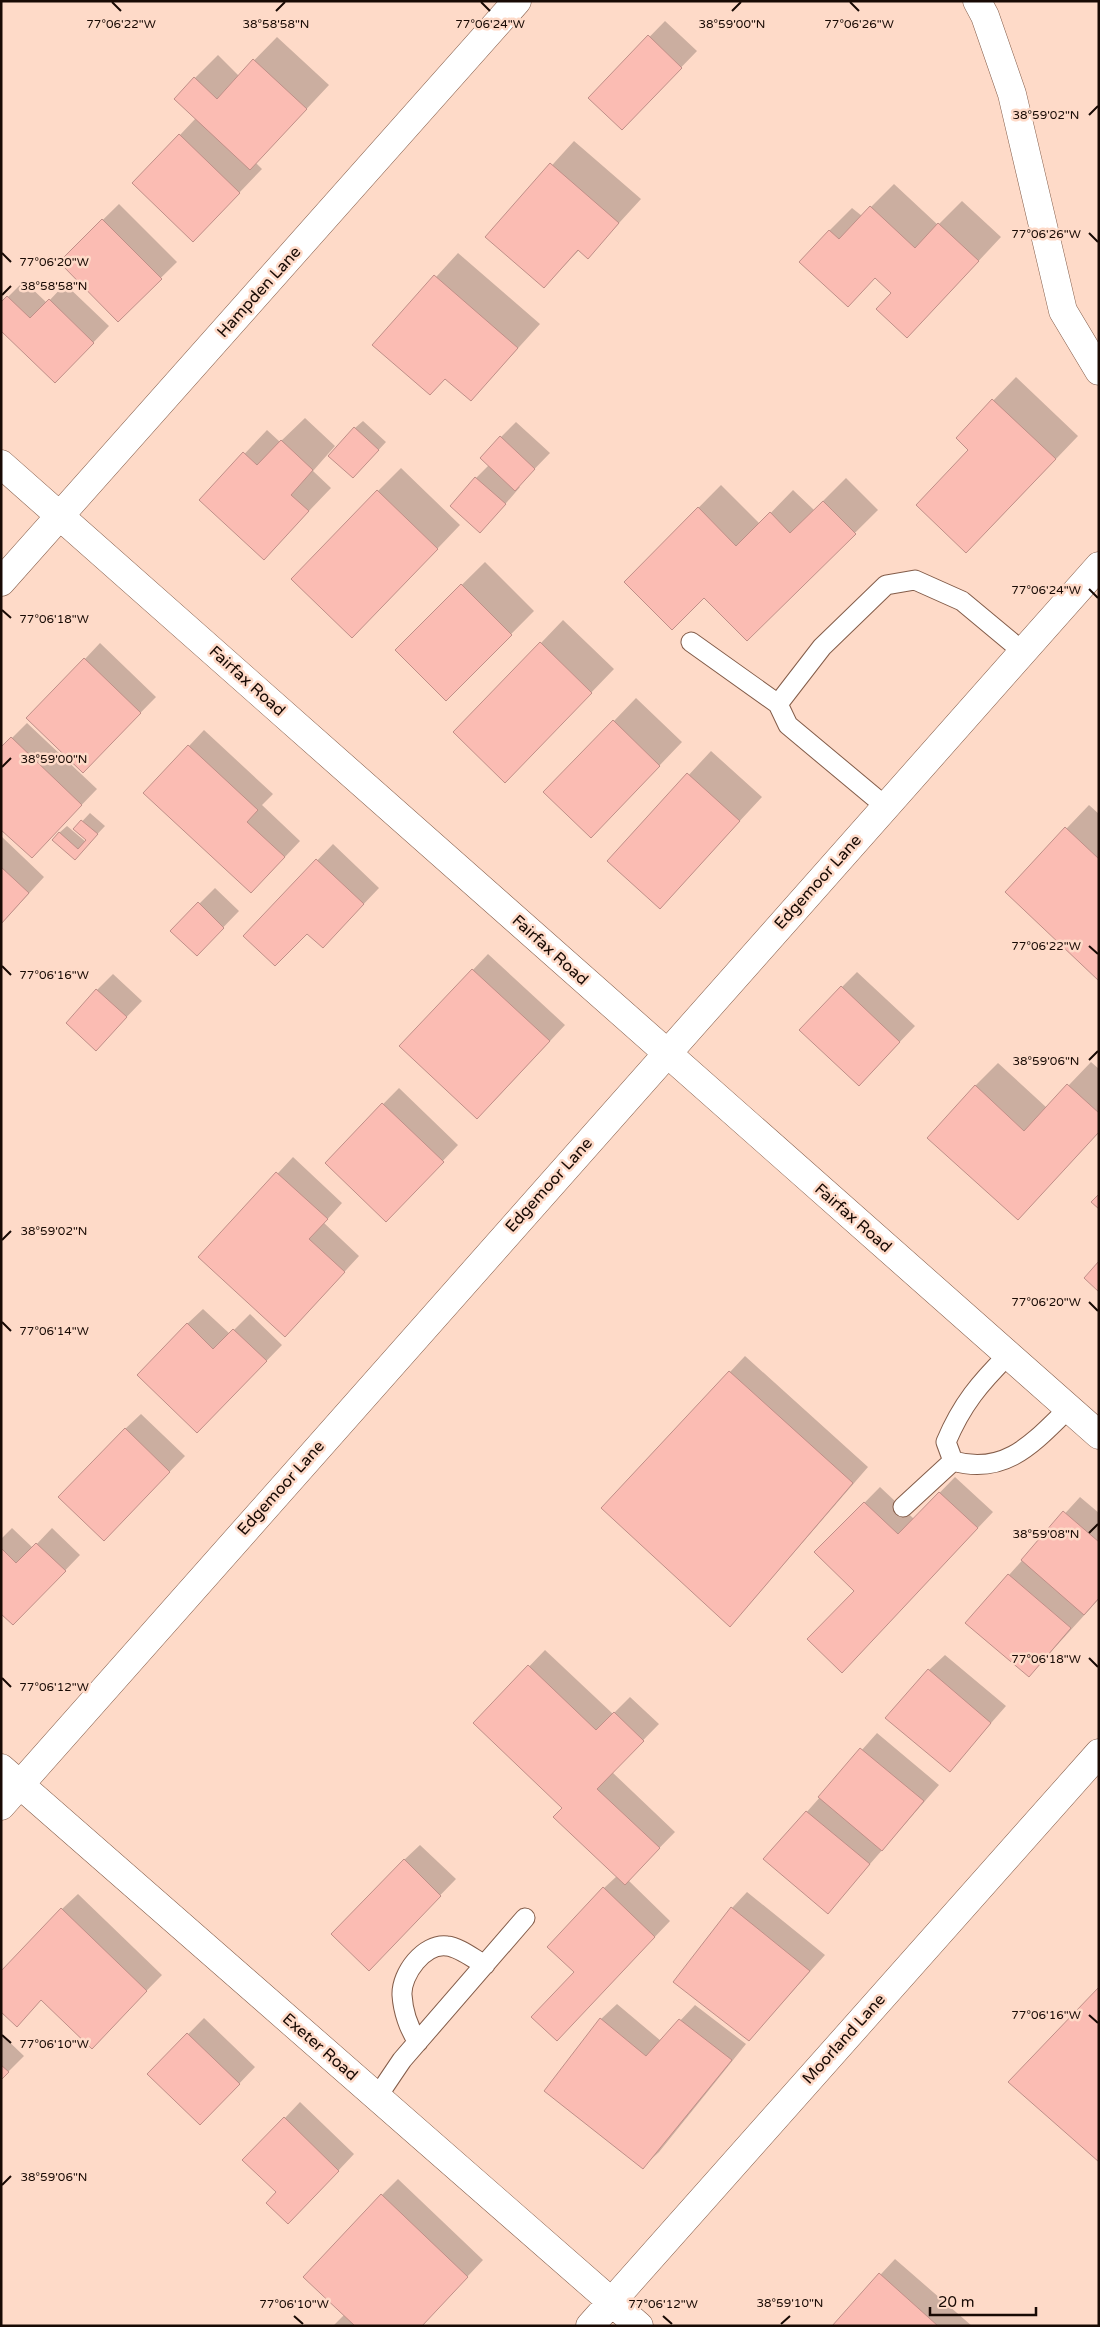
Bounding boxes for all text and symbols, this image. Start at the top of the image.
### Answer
text: 77°06'22"W [86,17,156,31]
text: 38°58'58"N [243,17,310,31]
text: 77°06'24"W [455,17,525,31]
text: 38°59'00"N [699,17,766,31]
text: 77°06'26"W [824,17,894,31]
text: 38°59'02"N [1013,108,1080,122]
text: 77°06'26"W [1011,227,1081,241]
street label: Hampden Lane [213,242,305,342]
text: 77°06'20"W [19,255,89,269]
text: 38°58'58"N [21,279,88,293]
text: 77°06'24"W [1011,583,1081,597]
text: 77°06'18"W [19,612,89,626]
street label: Fairfax Road [205,642,289,720]
text: 38°59'00"N [21,752,88,766]
street label: Edgemoor Lane [770,830,866,934]
street label: Fairfax Road [508,911,592,989]
text: 77°06'22"W [1011,939,1081,953]
text: 77°06'16"W [19,968,89,982]
text: 38°59'06"N [1013,1054,1080,1068]
street label: Edgemoor Lane [501,1133,597,1237]
street label: Fairfax Road [810,1179,896,1257]
text: 38°59'02"N [21,1224,88,1238]
text: 77°06'20"W [1011,1295,1081,1309]
text: 77°06'14"W [19,1324,89,1338]
street label: Edgemoor Lane [233,1436,329,1540]
text: 38°59'08"N [1013,1527,1080,1541]
text: 77°06'18"W [1011,1652,1081,1666]
text: 77°06'12"W [19,1680,89,1694]
street label: Moorland Lane [798,1990,890,2088]
text: 77°06'16"W [1011,2008,1081,2022]
street label: Exeter Road [278,2009,362,2085]
text: 77°06'10"W [19,2037,89,2051]
text: 38°59'06"N [21,2170,88,2184]
scale bar [930,2284,1036,2316]
text: 20 m [938,2293,975,2311]
text: 38°59'10"N [757,2296,824,2310]
text: 77°06'10"W [259,2297,329,2311]
text: 77°06'12"W [628,2297,698,2311]

